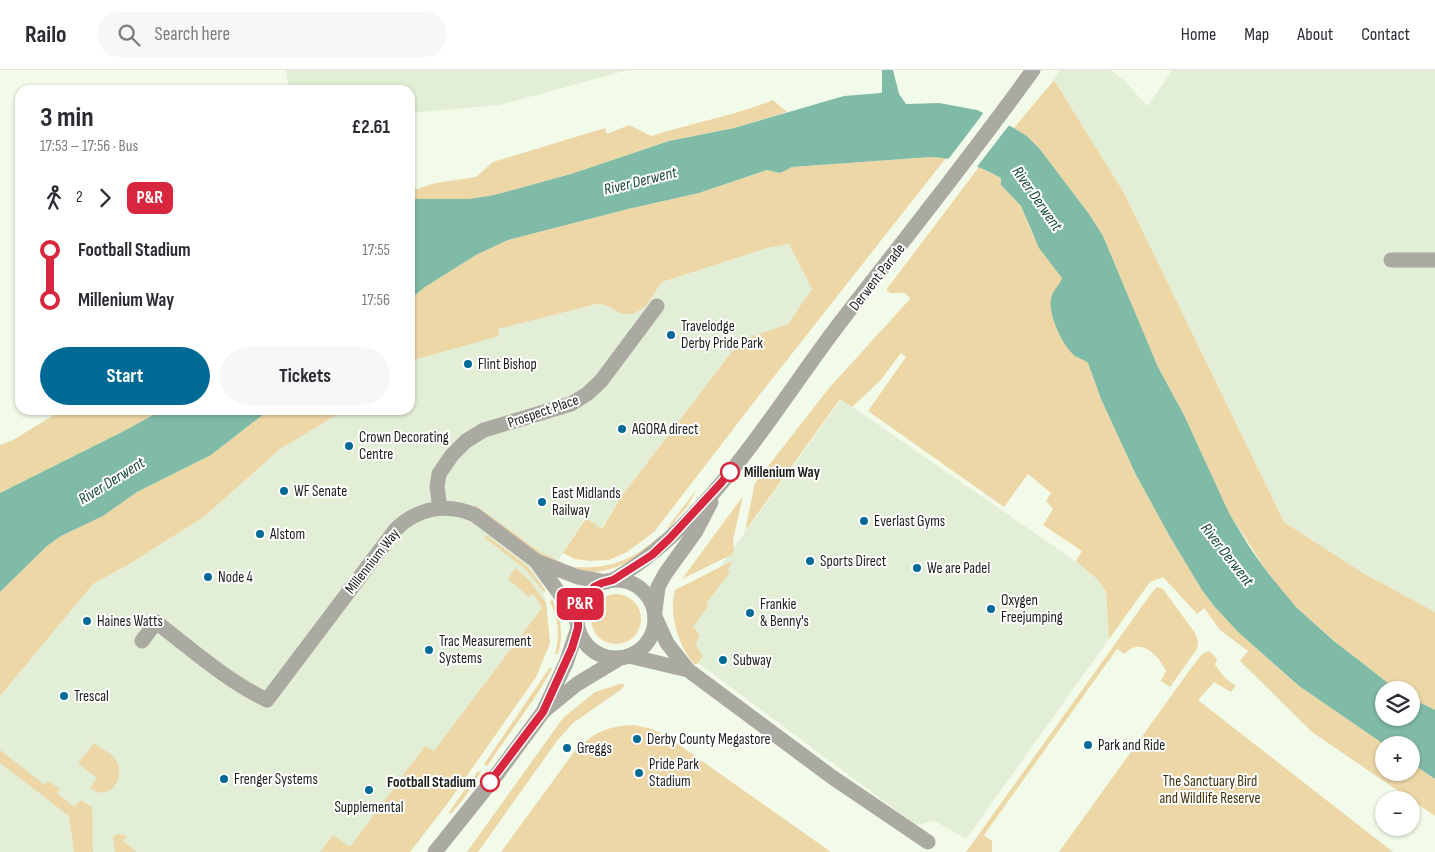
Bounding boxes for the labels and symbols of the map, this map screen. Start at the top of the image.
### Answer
water label: River Derwent [602,163,680,200]
water label: River Derwent [1008,163,1067,236]
street label: Derwent Parade [845,240,909,315]
place label: Travelodge Derby Pride Park [681,317,763,353]
marker: Travelodge Derby Pride Park [665,329,677,341]
place label: Flint Bishop [478,355,537,374]
marker: Flint Bishop [462,358,474,370]
street label: Prospect Place [505,390,581,432]
place label: AGORA direct [631,420,699,439]
marker: AGORA direct [616,423,628,435]
place label: Crown Decorating Centre [359,428,449,464]
marker: Crown Decorating Centre [343,440,355,452]
water label: River Derwent [75,453,149,509]
marker: Millenium Way [720,462,740,482]
place label: Millenium Way [744,463,821,482]
place label: WF Senate [294,482,347,501]
place label: East Midlands Railway [552,484,621,520]
marker: WF Senate [278,485,290,497]
marker: East Midlands Railway [536,496,548,508]
place label: Everlast Gyms [874,512,945,531]
marker: Everlast Gyms [858,515,870,527]
water label: River Derwent [1196,520,1258,591]
place label: Alstom [269,525,305,544]
street label: Millennium Way [341,525,404,598]
marker: Alstom [254,528,266,540]
place label: Sports Direct [820,552,887,571]
marker: Sports Direct [804,555,816,567]
place label: We are Padel [927,559,990,578]
marker: We are Padel [911,562,923,574]
place label: Node 4 [218,568,253,587]
marker: Node 4 [202,571,214,583]
line badge: P&R [551,588,609,620]
place label: Oxygen Freejumping [1001,591,1063,627]
place label: Frankie & Benny's [760,595,809,631]
marker: Oxygen Freejumping [985,603,997,615]
marker: Frankie & Benny's [744,607,756,619]
place label: Haines Watts [97,612,163,631]
marker: Haines Watts [81,615,93,627]
place label: Trac Measurement Systems [439,632,532,668]
marker: Trac Measurement Systems [423,644,435,656]
place label: Subway [733,651,772,670]
marker: Subway [717,654,729,666]
place label: Trescal [74,687,109,706]
marker: Trescal [58,690,70,702]
place label: Derby County Megastore [647,730,771,749]
marker: Derby County Megastore [631,733,643,745]
place label: Park and Ride [1098,736,1165,755]
place label: Greggs [577,739,612,758]
marker: Park and Ride [1082,739,1094,751]
marker: Greggs [561,742,573,754]
place label: Pride Park Stadium [649,755,699,791]
marker: Pride Park Stadium [633,767,645,779]
place label: Frenger Systems [234,770,318,789]
marker: Football Stadium [480,772,500,792]
park label: The Sanctuary Bird and Wildlife Reserve [1159,772,1261,808]
marker: Frenger Systems [218,773,230,785]
place label: Football Stadium [387,773,476,792]
marker: Supplemental [363,784,375,796]
place label: Supplemental [334,798,404,817]

